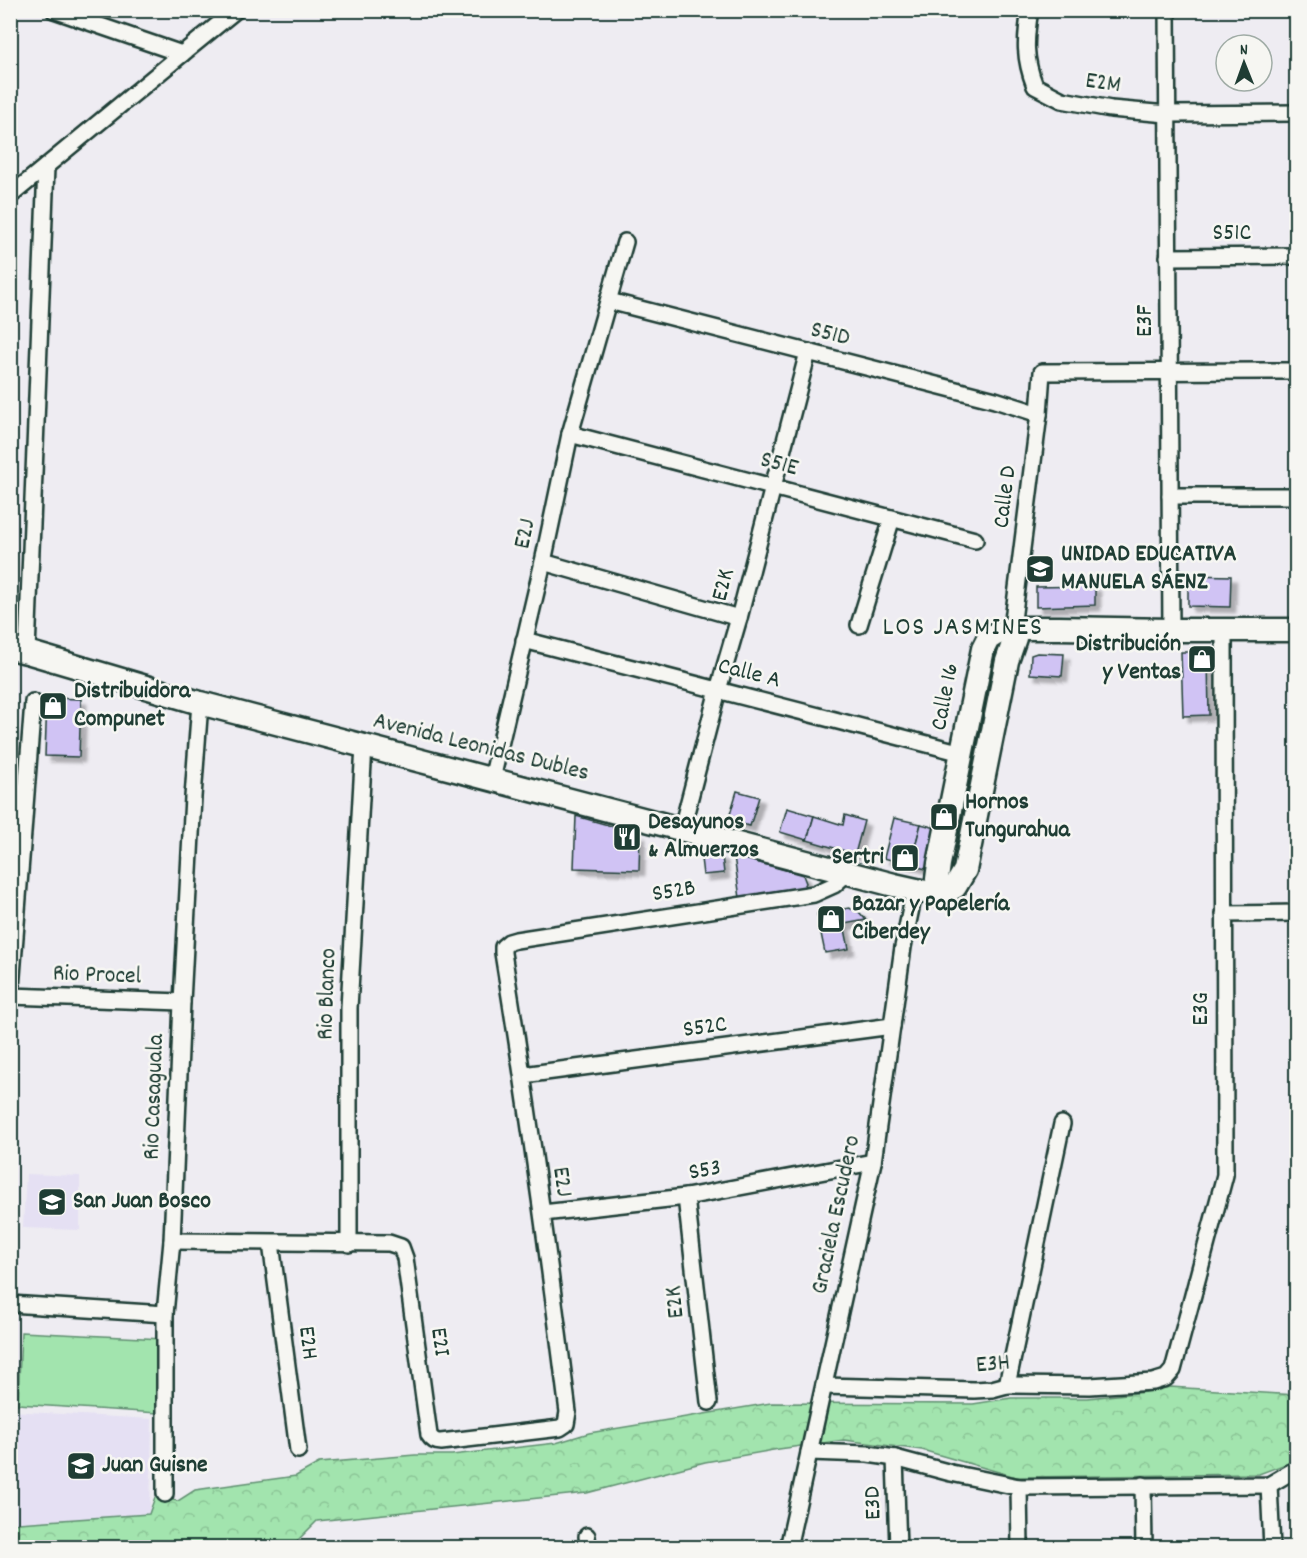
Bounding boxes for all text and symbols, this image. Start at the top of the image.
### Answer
north arrow [1214,33,1274,93]
text: N [1240,39,1248,62]
street label: E2M [1083,65,1123,103]
street label: S51C [1213,217,1252,251]
street label: E3F [1129,305,1163,337]
street label: S51D [807,314,853,356]
street label: S51E [756,444,802,486]
street label: Calle D [985,464,1027,530]
street label: E2J [506,516,546,552]
place label: UNIDAD EDUCATIVA MANUELA SÁENZ [1061,538,1237,600]
school or university icon: UNIDAD EDUCATIVA MANUELA SÁENZ [1024,553,1056,585]
street label: E2K [704,565,744,605]
district label: LOS JASMINES [883,609,1043,648]
place label: Distribución y Ventas [1075,628,1181,690]
shop icon: Distribución y Ventas [1186,643,1218,675]
street label: Calle A [714,650,784,698]
street label: Calle 16 [923,661,969,733]
place label: Distribuidora Compunet [74,675,191,737]
shop icon: Distribuidora Compunet [37,690,69,722]
street label: Avenida Leonidas Dubles [370,705,592,791]
place label: Hornos Tungurahua [965,786,1070,848]
shop icon: Hornos Tungurahua [928,801,960,833]
place label: Desayunos & Almuerzos [648,806,759,868]
restaurant icon: Desayunos & Almuerzos [611,821,643,853]
place label: Sertri [832,841,885,875]
shop icon: Sertri [889,842,921,874]
street label: S52B [650,872,698,912]
place label: Bazar y Papelería Ciberdey [852,888,1010,950]
shop icon: Bazar y Papelería Ciberdey [815,903,847,935]
street label: Rio Blanco [309,947,347,1041]
street label: Rio Procel [52,957,142,995]
street label: E3G [1185,992,1219,1026]
street label: S52C [681,1008,729,1048]
street label: Rio Casaguala [136,1033,174,1160]
street label: Graciela Escudero [804,1132,870,1298]
street label: S53 [686,1151,724,1191]
street label: E2J [542,1165,580,1199]
place label: San Juan Bosco [73,1185,211,1219]
school or university icon: San Juan Bosco [36,1186,68,1218]
street label: E2K [657,1284,695,1320]
street label: E2H [288,1324,326,1362]
street label: E2I [420,1325,458,1359]
street label: E3H [975,1347,1011,1383]
place label: Juan Guisne [102,1449,208,1483]
school or university icon: Juan Guisne [65,1450,97,1482]
street label: E3D [856,1485,892,1521]

